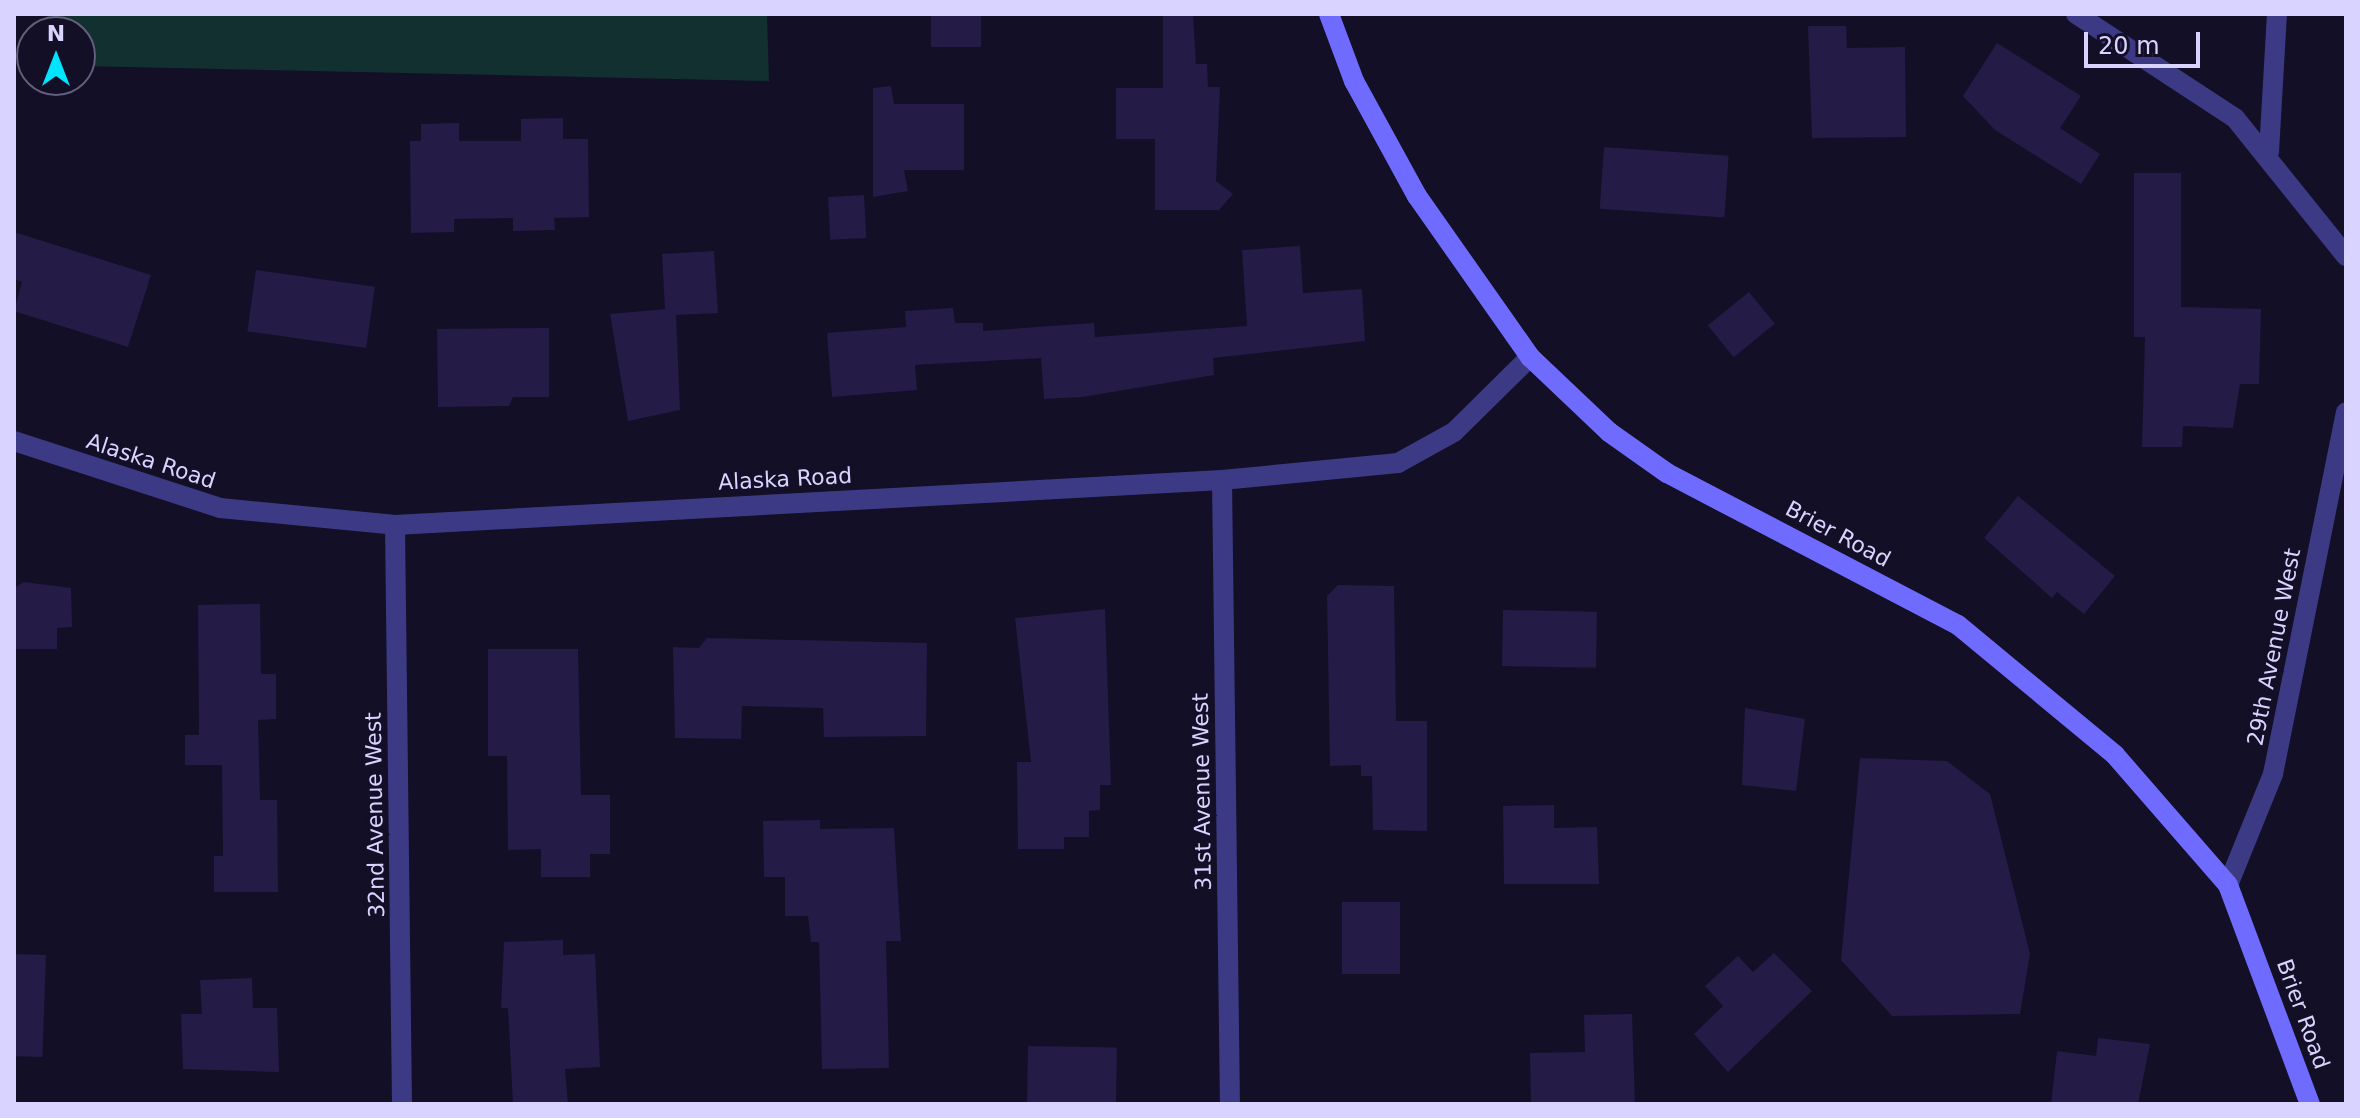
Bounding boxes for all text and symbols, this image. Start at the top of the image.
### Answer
north arrow [16,16,96,96]
scale bar [2088,16,2204,66]
text: N [47,21,65,46]
text: 20 m [2098,32,2160,60]
street label: Alaska Road [83,428,219,494]
street label: Alaska Road [717,462,853,496]
street label: Brier Road [1781,495,1895,573]
street label: 29th Avenue West [2242,546,2306,748]
street label: 31st Avenue West [1187,693,1217,891]
street label: 32nd Avenue West [360,712,390,918]
street label: Brier Road [2271,955,2335,1073]

